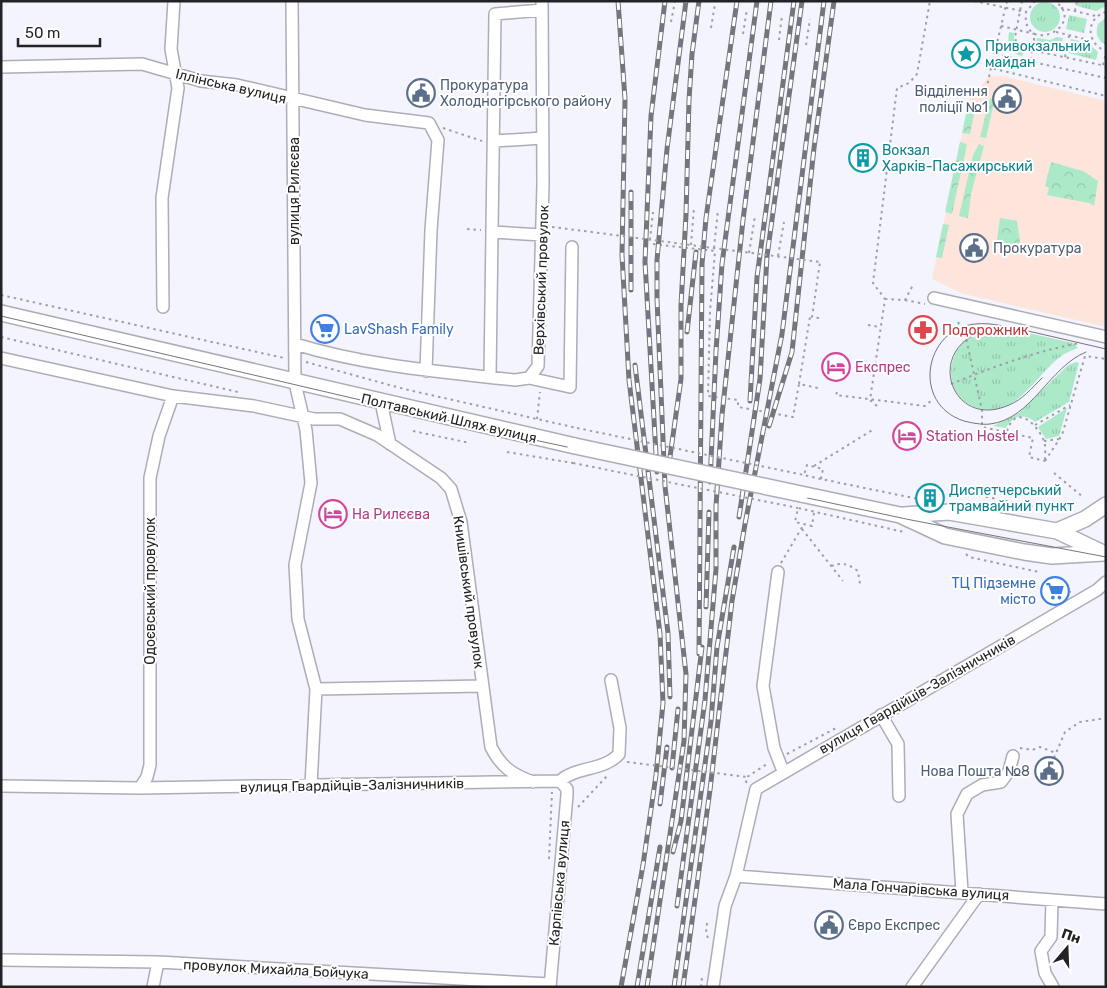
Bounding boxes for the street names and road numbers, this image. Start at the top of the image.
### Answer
street label: Іллінська вулиця [174,65,288,108]
street label: вулиця Рилєєва [286,137,303,245]
street label: Верхівський провулок [530,204,553,356]
street label: Полтавський Шлях вулиця [359,390,538,447]
street label: Книшівський провулок [449,514,488,670]
street label: Одоєвський провулок [142,517,159,665]
street label: вулиця Гвардійців-Залізничників [816,631,1019,758]
street label: вулиця Гвардійців-Залізничників [240,775,464,796]
street label: Карпівська вулиця [546,820,573,947]
street label: Мала Гончарівська вулиця [832,875,1010,904]
street label: провулок Михайла Бойчука [183,956,369,983]

